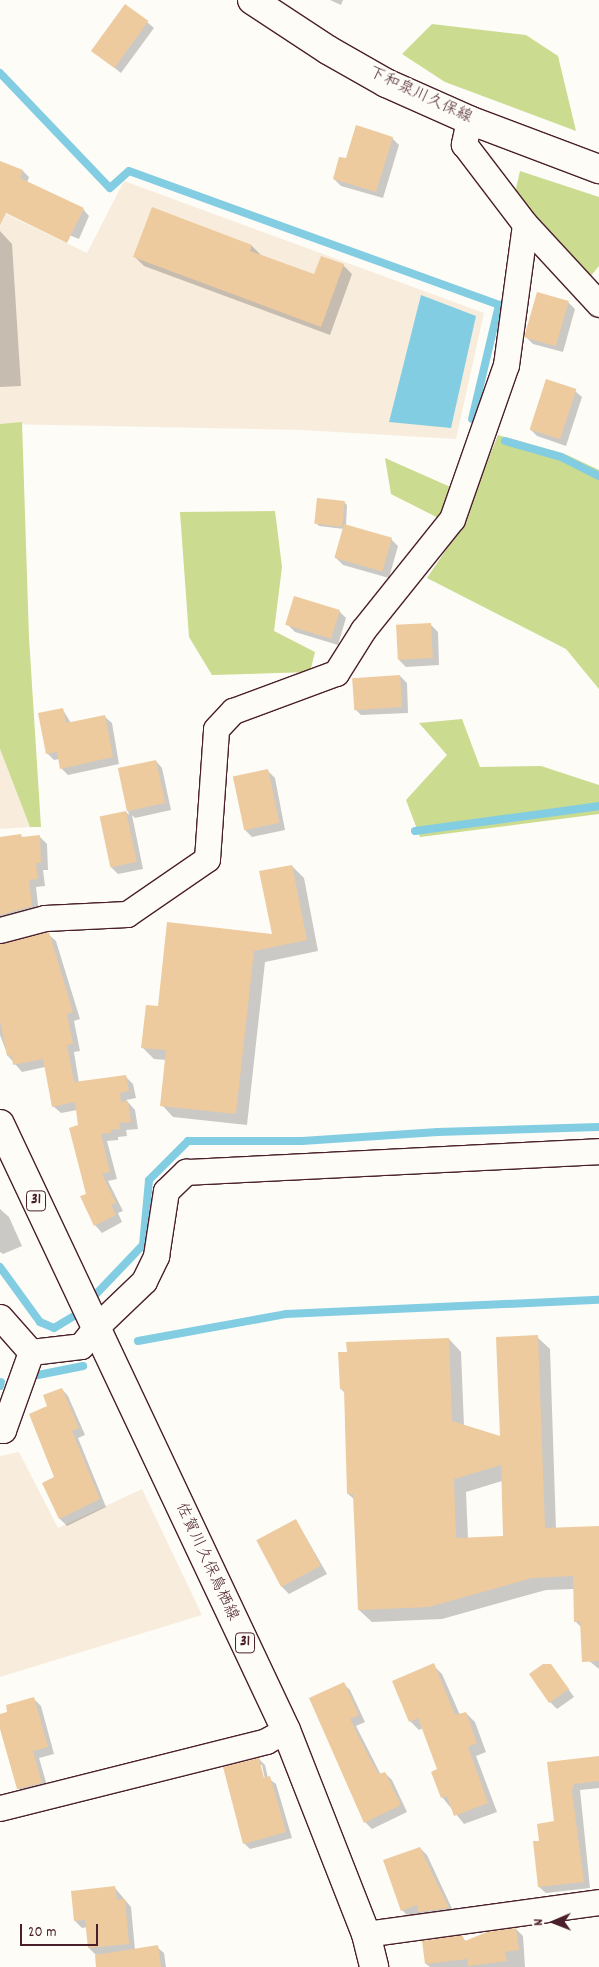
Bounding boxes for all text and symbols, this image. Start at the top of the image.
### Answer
street label: 下和泉川久保線 [365,64,475,128]
road number: 31 [26,1188,46,1214]
street label: 佐賀川久保鳥栖線 [170,1500,242,1624]
road number: 31 [235,1630,255,1656]
north arrow [529,1897,579,1947]
scale bar [22,1914,100,1946]
text: N [529,1919,549,1926]
text: 20 m [28,1922,56,1944]

